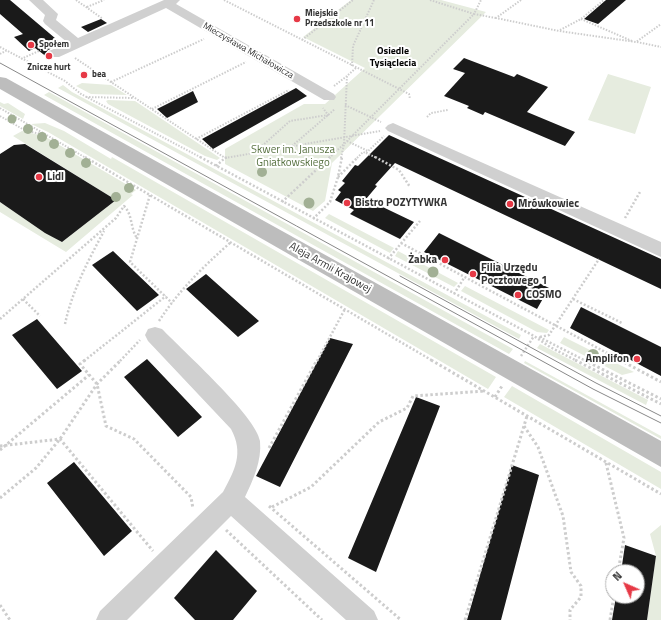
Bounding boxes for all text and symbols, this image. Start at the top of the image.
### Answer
place label: Miejskie Przedszkole nr 11 [305,9,374,30]
marker: Miejskie Przedszkole nr 11 [292,14,302,24]
street label: Mieczysława Michałowicza [201,21,295,81]
marker: Społem [26,40,36,50]
place label: Społem [39,40,69,50]
district label: Osiedle Tysiąclecia [370,46,416,70]
marker: Znicze hurt [44,51,54,61]
place label: Znicze hurt [27,63,71,73]
marker: bea [79,70,89,80]
place label: bea [92,70,106,80]
park label: Skwer im. Janusza Gniatkowskiego [251,143,335,169]
place label: Lidl [47,170,64,184]
marker: Lidl [34,172,44,182]
place label: Bistro POZYTYWKA [355,196,447,210]
place label: Mrówkowiec [518,197,579,211]
marker: Bistro POZYTYWKA [342,198,352,208]
marker: Mrówkowiec [505,199,515,209]
street label: Aleja Armii Krajowej [287,240,373,296]
place label: Żabka [408,253,437,267]
marker: Żabka [440,255,450,265]
place label: Filia Urzędu Pocztowego 1 [481,261,547,287]
marker: Filia Urzędu Pocztowego 1 [468,269,478,279]
place label: COSMO [526,288,562,302]
marker: COSMO [513,290,523,300]
place label: Amplifon [586,352,629,366]
marker: Amplifon [632,354,642,364]
north arrow [605,564,645,604]
text: N [609,568,626,585]

